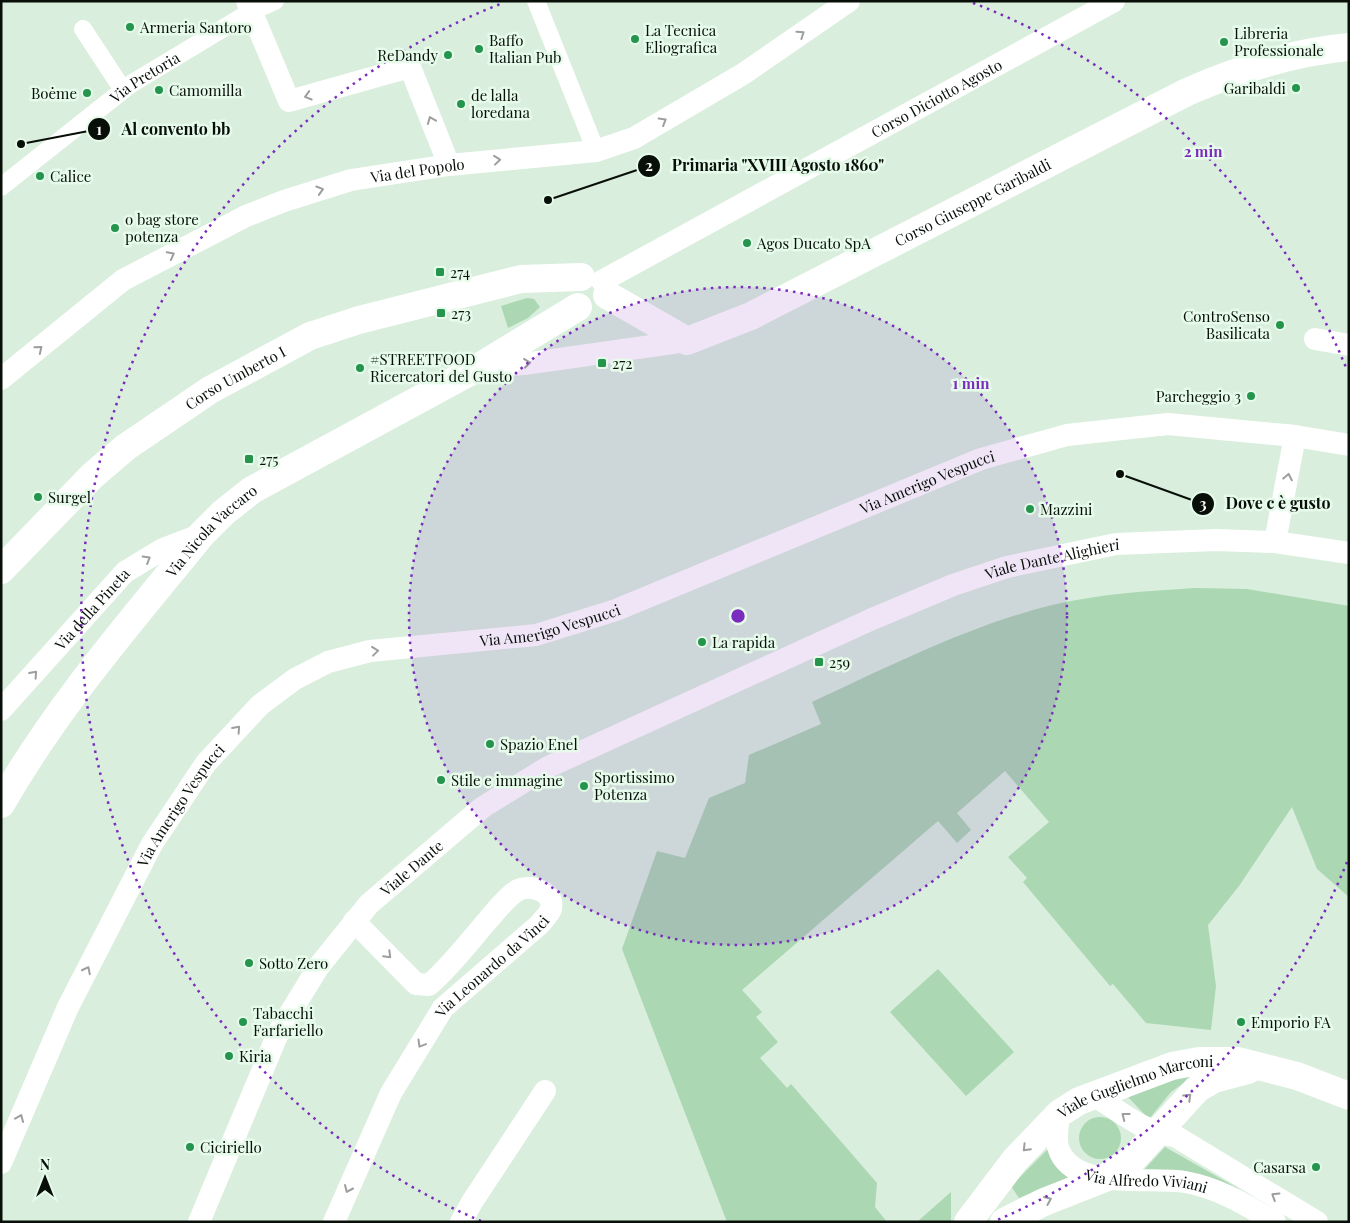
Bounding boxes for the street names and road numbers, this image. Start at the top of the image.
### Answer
street label: Via Pretoria [105,47,184,108]
street label: Corso Diciotto Agosto [867,54,1005,142]
street label: Via del Popolo [368,154,465,187]
street label: Corso Giuseppe Garibaldi [891,154,1055,251]
street label: Corso Umberto I [181,341,289,414]
street label: Via Amerigo Vespucci [856,446,997,518]
street label: Via Nicola Vaccaro [160,480,261,582]
street label: Viale Dante Alighieri [981,534,1120,584]
street label: Via della Pineta [49,563,134,655]
street label: Via Amerigo Vespucci [478,599,624,650]
street label: Via Amerigo Vespucci [132,739,229,871]
street label: Viale Dante [375,835,447,901]
street label: Via Leonardo da Vinci [429,910,554,1021]
street label: Viale Guglielmo Marconi [1053,1051,1214,1123]
street label: Via Alfredo Viviani [1082,1164,1211,1197]

